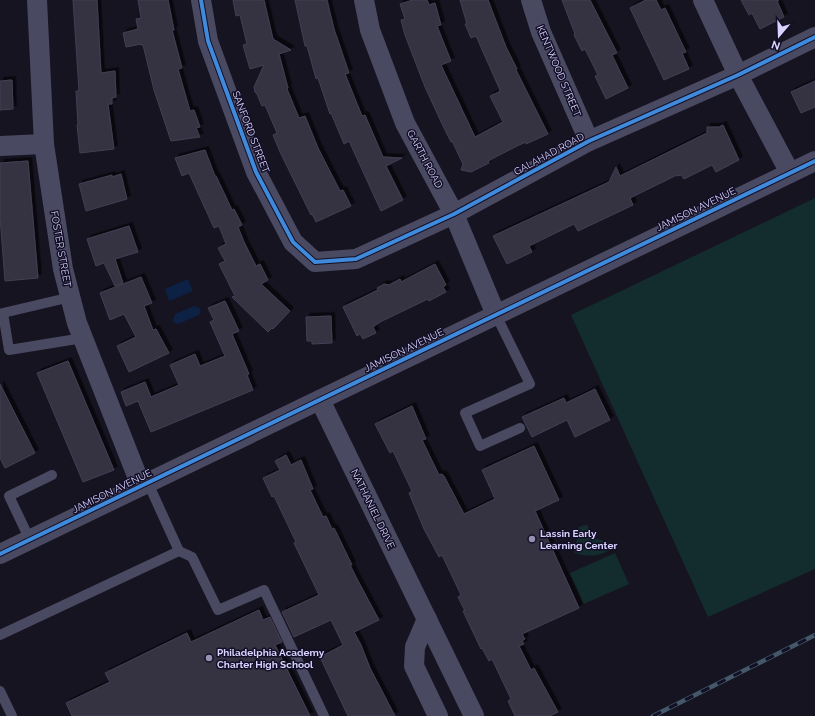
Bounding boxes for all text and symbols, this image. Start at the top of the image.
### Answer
north arrow [759,16,799,56]
street label: KENTWOOD STREET [535,24,583,118]
text: N [770,37,782,52]
street label: SANFORD STREET [230,89,272,175]
street label: GARTH ROAD [405,128,445,190]
street label: GALAHAD ROAD [512,131,586,177]
street label: JAMISON AVENUE [655,185,737,233]
street label: FOSTER STREET [49,210,73,288]
street label: JAMISON AVENUE [363,326,445,374]
street label: JAMISON AVENUE [71,467,153,515]
street label: NATHANIEL DRIVE [349,467,397,551]
place label: Lassin Early Learning Center [540,528,617,551]
marker: Lassin Early Learning Center [527,534,537,544]
place label: Philadelphia Academy Charter High School [217,647,325,670]
marker: Philadelphia Academy Charter High School [204,653,214,663]

